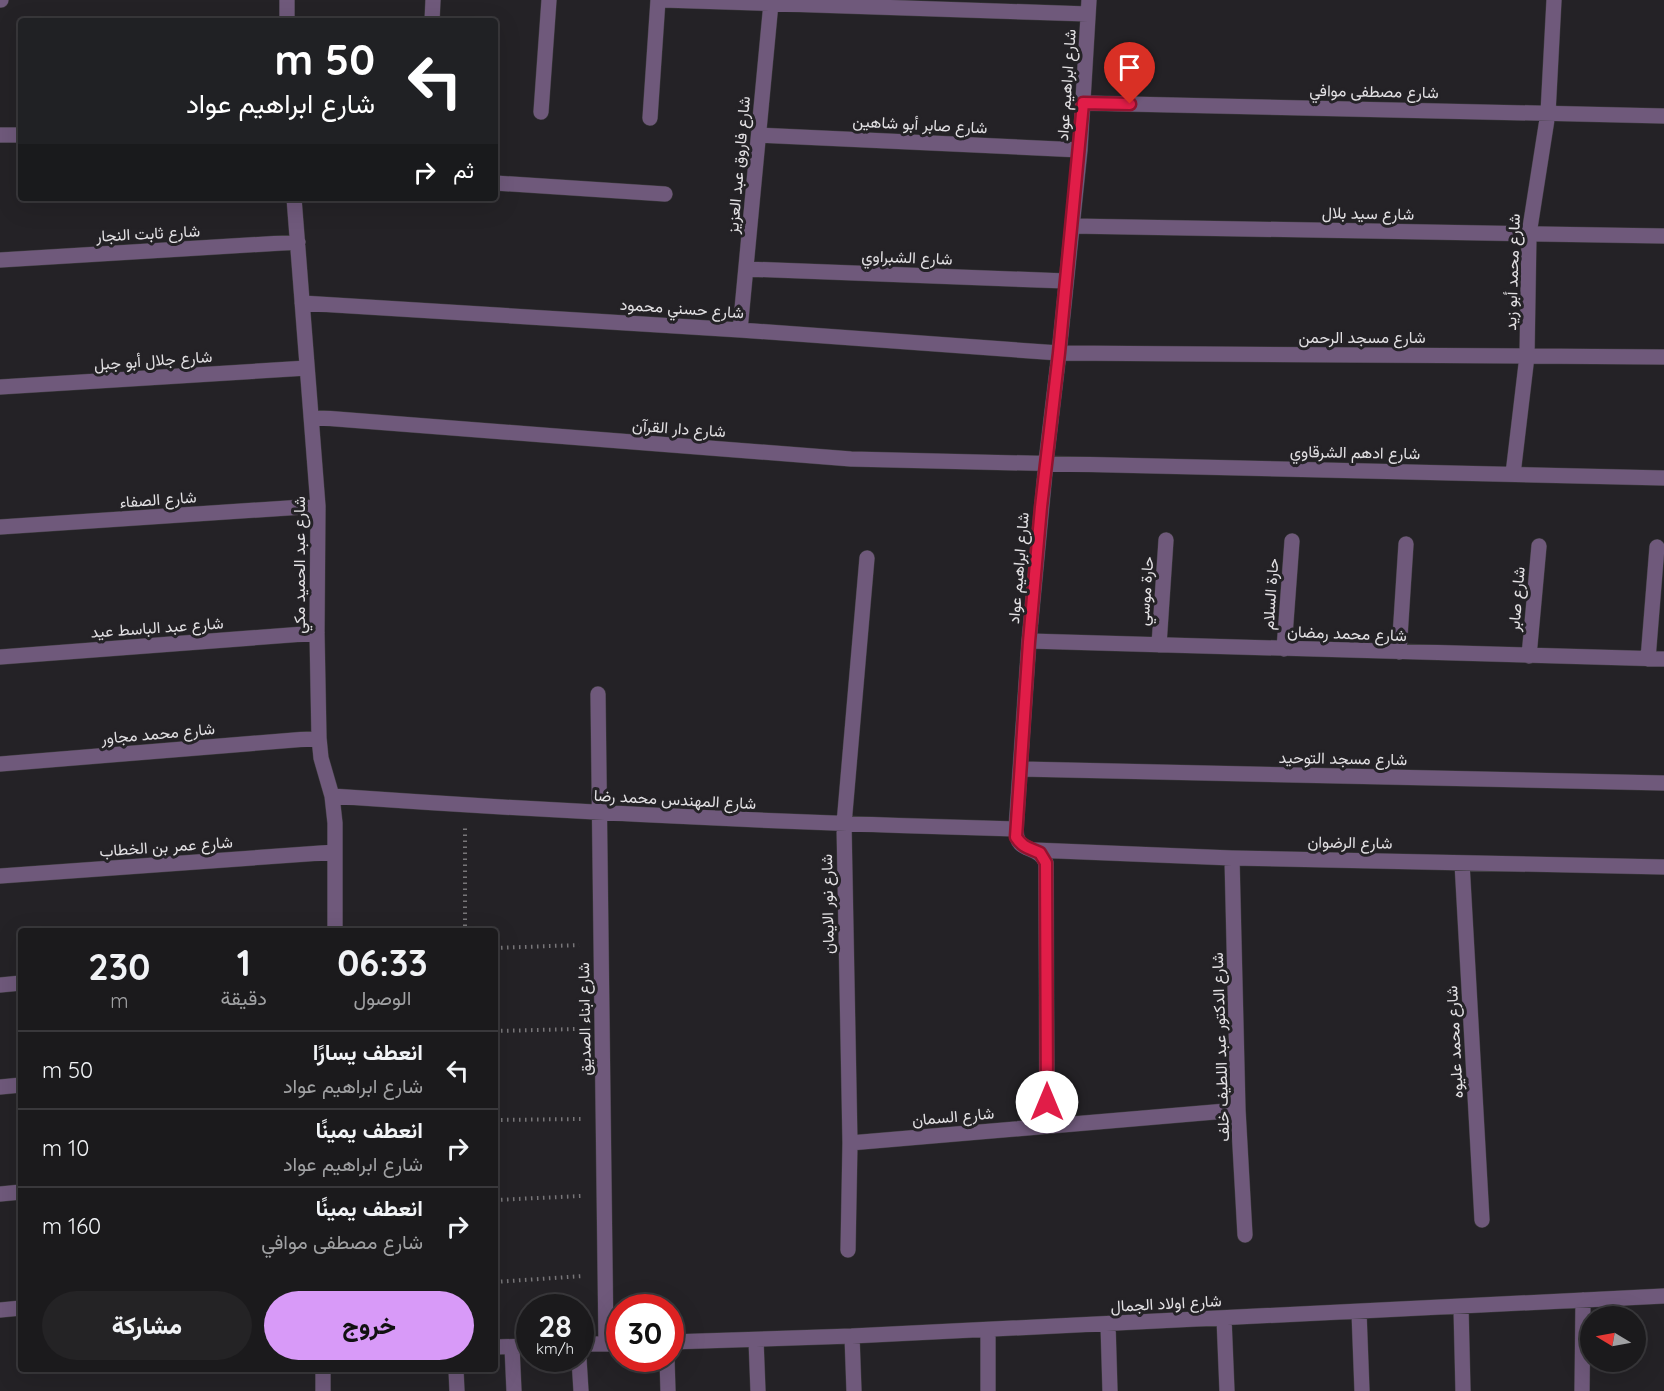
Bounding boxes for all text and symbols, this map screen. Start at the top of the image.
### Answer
street label: شارع ابراهيم عواد [1052,28,1082,142]
text: 50 m [275,33,375,86]
icon: left [396,42,474,120]
pin [1104,42,1155,104]
icon: arrive [1113,51,1146,84]
street label: شارع مصطفى موافي [1309,80,1439,106]
text: شارع ابراهيم عواد [186,86,375,120]
street label: شارع فاروق عبد العزيز [722,95,756,236]
street label: شارع صابر أبو شاهين [852,110,988,140]
icon: right [408,156,441,189]
text: ثم [453,156,474,184]
street label: شارع سيد بلال [1322,202,1414,226]
street label: شارع محمد أبو زيد [1500,213,1526,331]
street label: شارع ثابت النجار [94,220,201,248]
street label: شارع الشبراوي [861,245,953,273]
street label: شارع حسني محمود [619,294,745,326]
street label: شارع مسجد الرحمن [1298,327,1426,349]
street label: شارع جلال أبو جبل [93,346,213,376]
street label: شارع دار القرآن [631,415,726,443]
street label: شارع ادهم الشرقاوي [1290,441,1420,467]
street label: شارع الصفاء [119,486,197,514]
street label: شارع عبد الحميد مكي [289,496,313,634]
street label: شارع ابراهيم عواد [1003,511,1035,625]
street label: حارة موسي [1133,555,1161,627]
street label: حارة السلام [1258,557,1284,631]
street label: شارع صابر [1503,566,1531,633]
street label: شارع عبد الباسط عيد [90,612,224,644]
street label: شارع محمد رمضان [1287,621,1407,647]
street label: شارع محمد مجاور [99,718,216,750]
street label: شارع مسجد التوحيد [1279,747,1407,771]
street label: شارع المهندس محمد رضا [593,785,757,815]
street label: شارع عمر بن الخطاب [99,831,233,863]
street label: شارع الرضوان [1307,831,1393,855]
street label: شارع نور الايمان [816,854,840,954]
text: 1 [237,940,251,985]
text: 06:33 [337,940,428,985]
text: 230 [88,944,150,989]
street label: شارع الدكتور عبد اللطيف خلف [1207,952,1235,1142]
street label: شارع ابناء الصديق [573,962,597,1076]
text: دقيقة [221,985,267,1010]
text: الوصول [354,985,411,1010]
street label: شارع محمد عليوه [1441,985,1469,1099]
text: m [110,988,128,1013]
text: انعطف يسارًا [313,1038,423,1066]
icon: left [441,1054,474,1087]
text: 50 m [42,1056,93,1084]
position arrow [1015,1070,1079,1134]
text: شارع ابراهيم عواد [283,1073,423,1098]
street label: شارع السمان [911,1102,995,1132]
text: انعطف يمينًا [315,1116,423,1144]
icon: right [441,1132,474,1165]
text: 10 m [42,1134,89,1162]
text: شارع ابراهيم عواد [283,1151,423,1176]
text: انعطف يمينًا [315,1194,423,1222]
icon: right [441,1210,474,1243]
text: 160 m [42,1212,101,1240]
text: شارع مصطفى موافي [261,1229,423,1254]
street label: شارع اولاد الجمال [1110,1290,1222,1318]
button: مشاركة [42,1291,252,1360]
button: خروج [264,1291,474,1360]
speed limit sign: 30 [606,1294,684,1372]
north arrow [1580,1306,1646,1372]
map controls [1580,1306,1646,1372]
text: 28 [538,1307,572,1345]
text: km/h [536,1339,574,1358]

